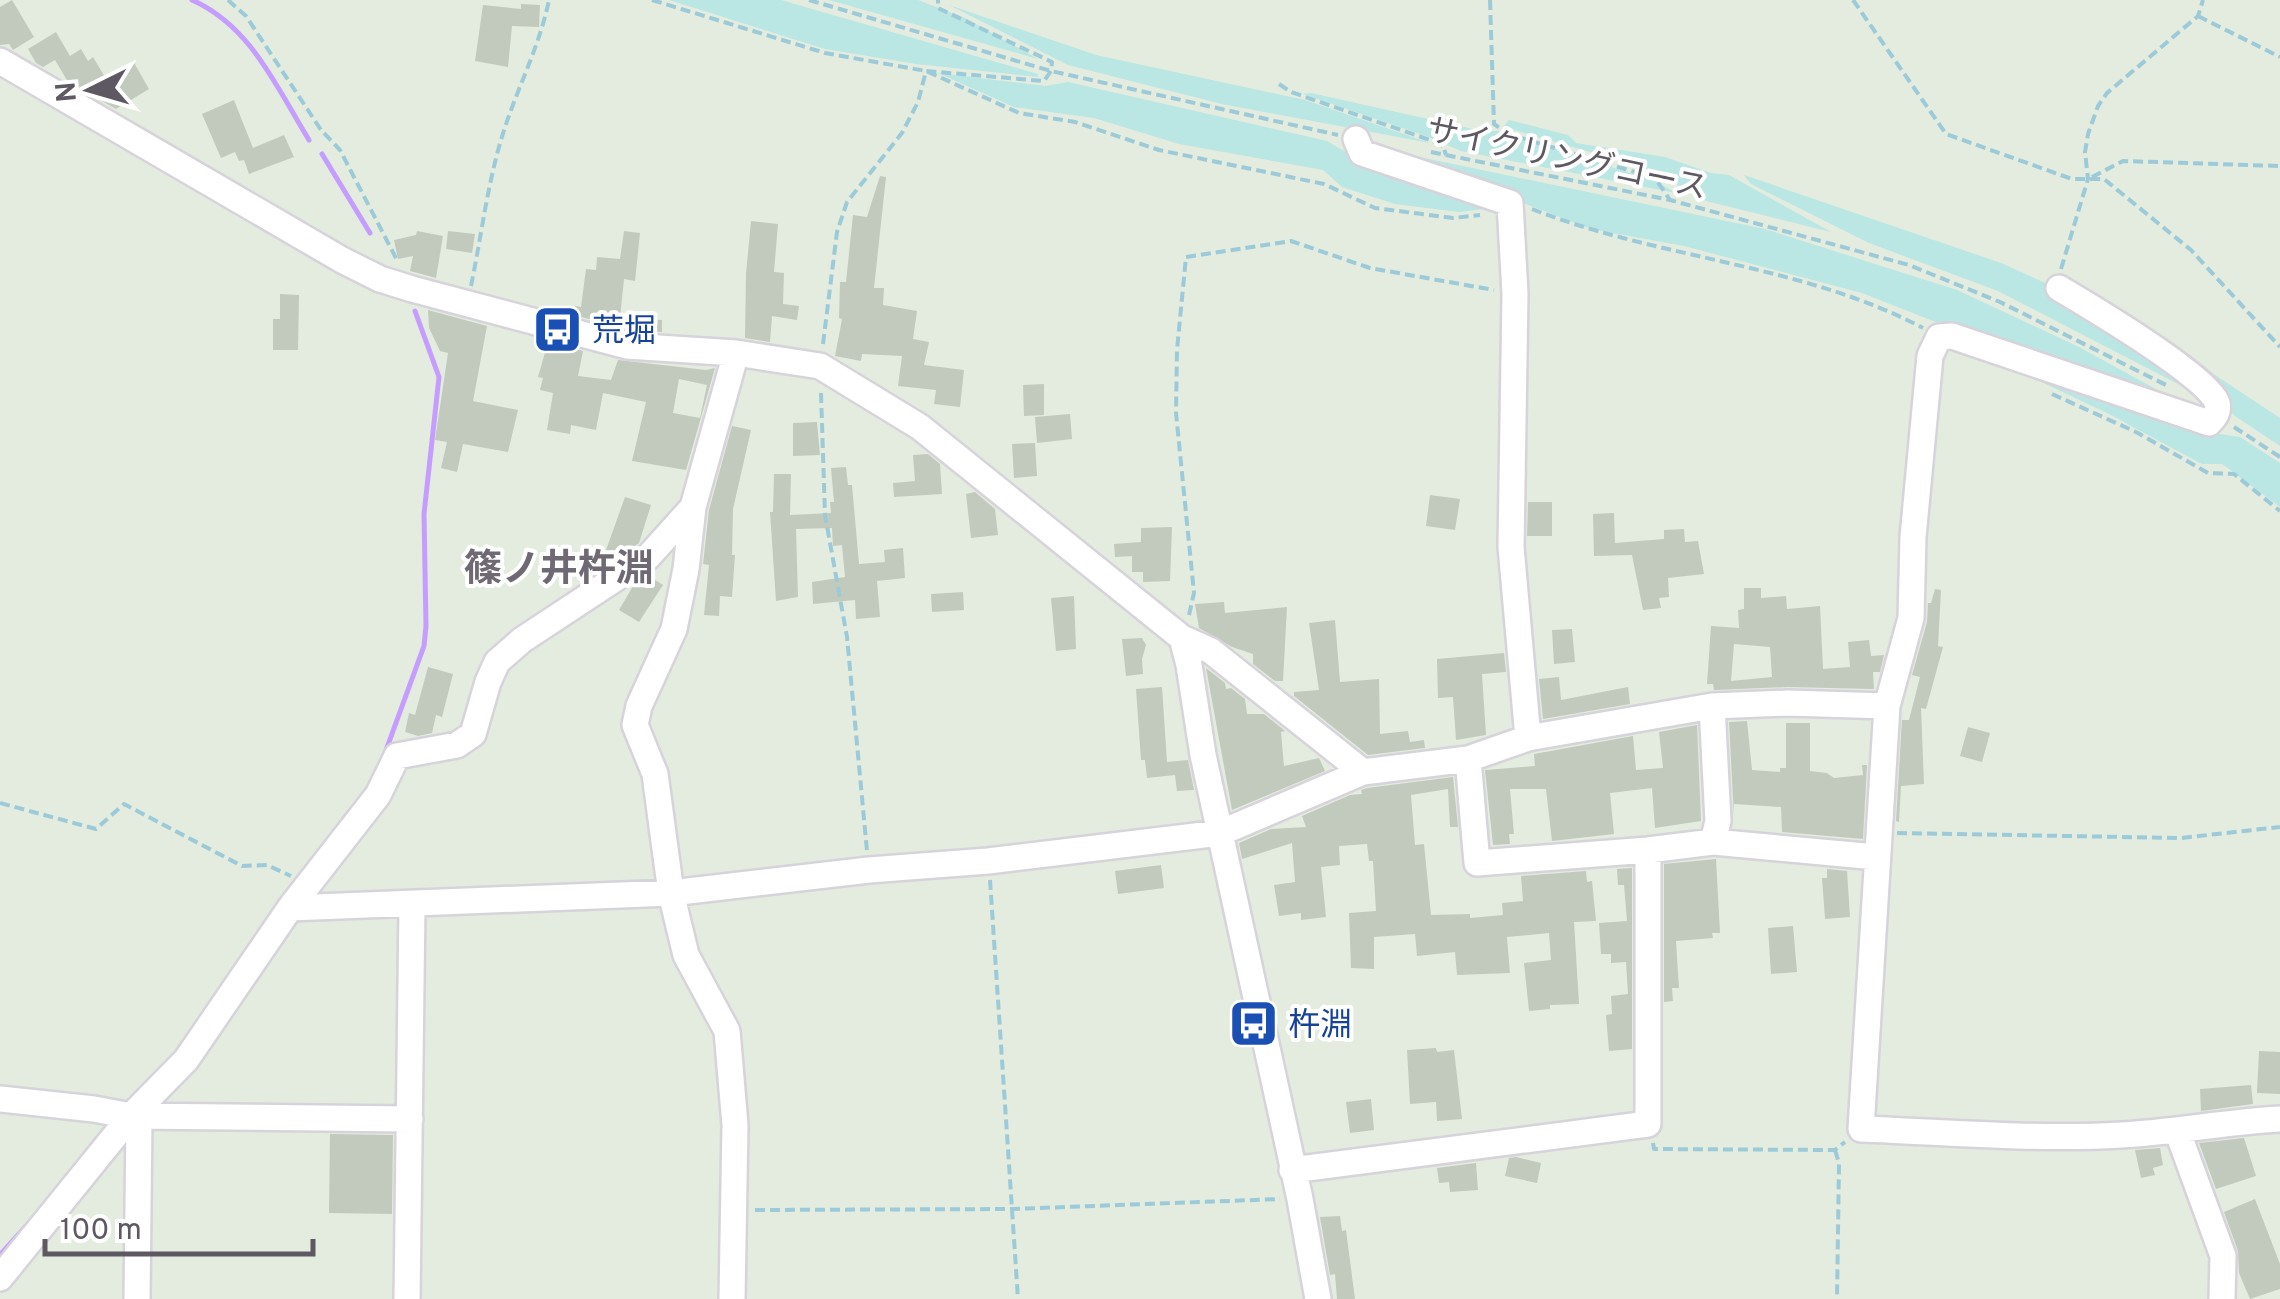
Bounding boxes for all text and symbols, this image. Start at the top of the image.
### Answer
north arrow [40,40,140,140]
text: N [49,80,87,104]
street label: サイクリングコース [1422,112,1710,210]
bus stop icon: 荒堀 [531,304,583,356]
place label: 荒堀 [592,313,656,353]
district label: 篠ノ井杵淵 [464,547,654,596]
bus stop icon: 杵淵 [1227,998,1279,1050]
place label: 杵淵 [1288,1007,1352,1047]
scale bar [45,1194,312,1256]
text: 100 m [60,1213,142,1250]

